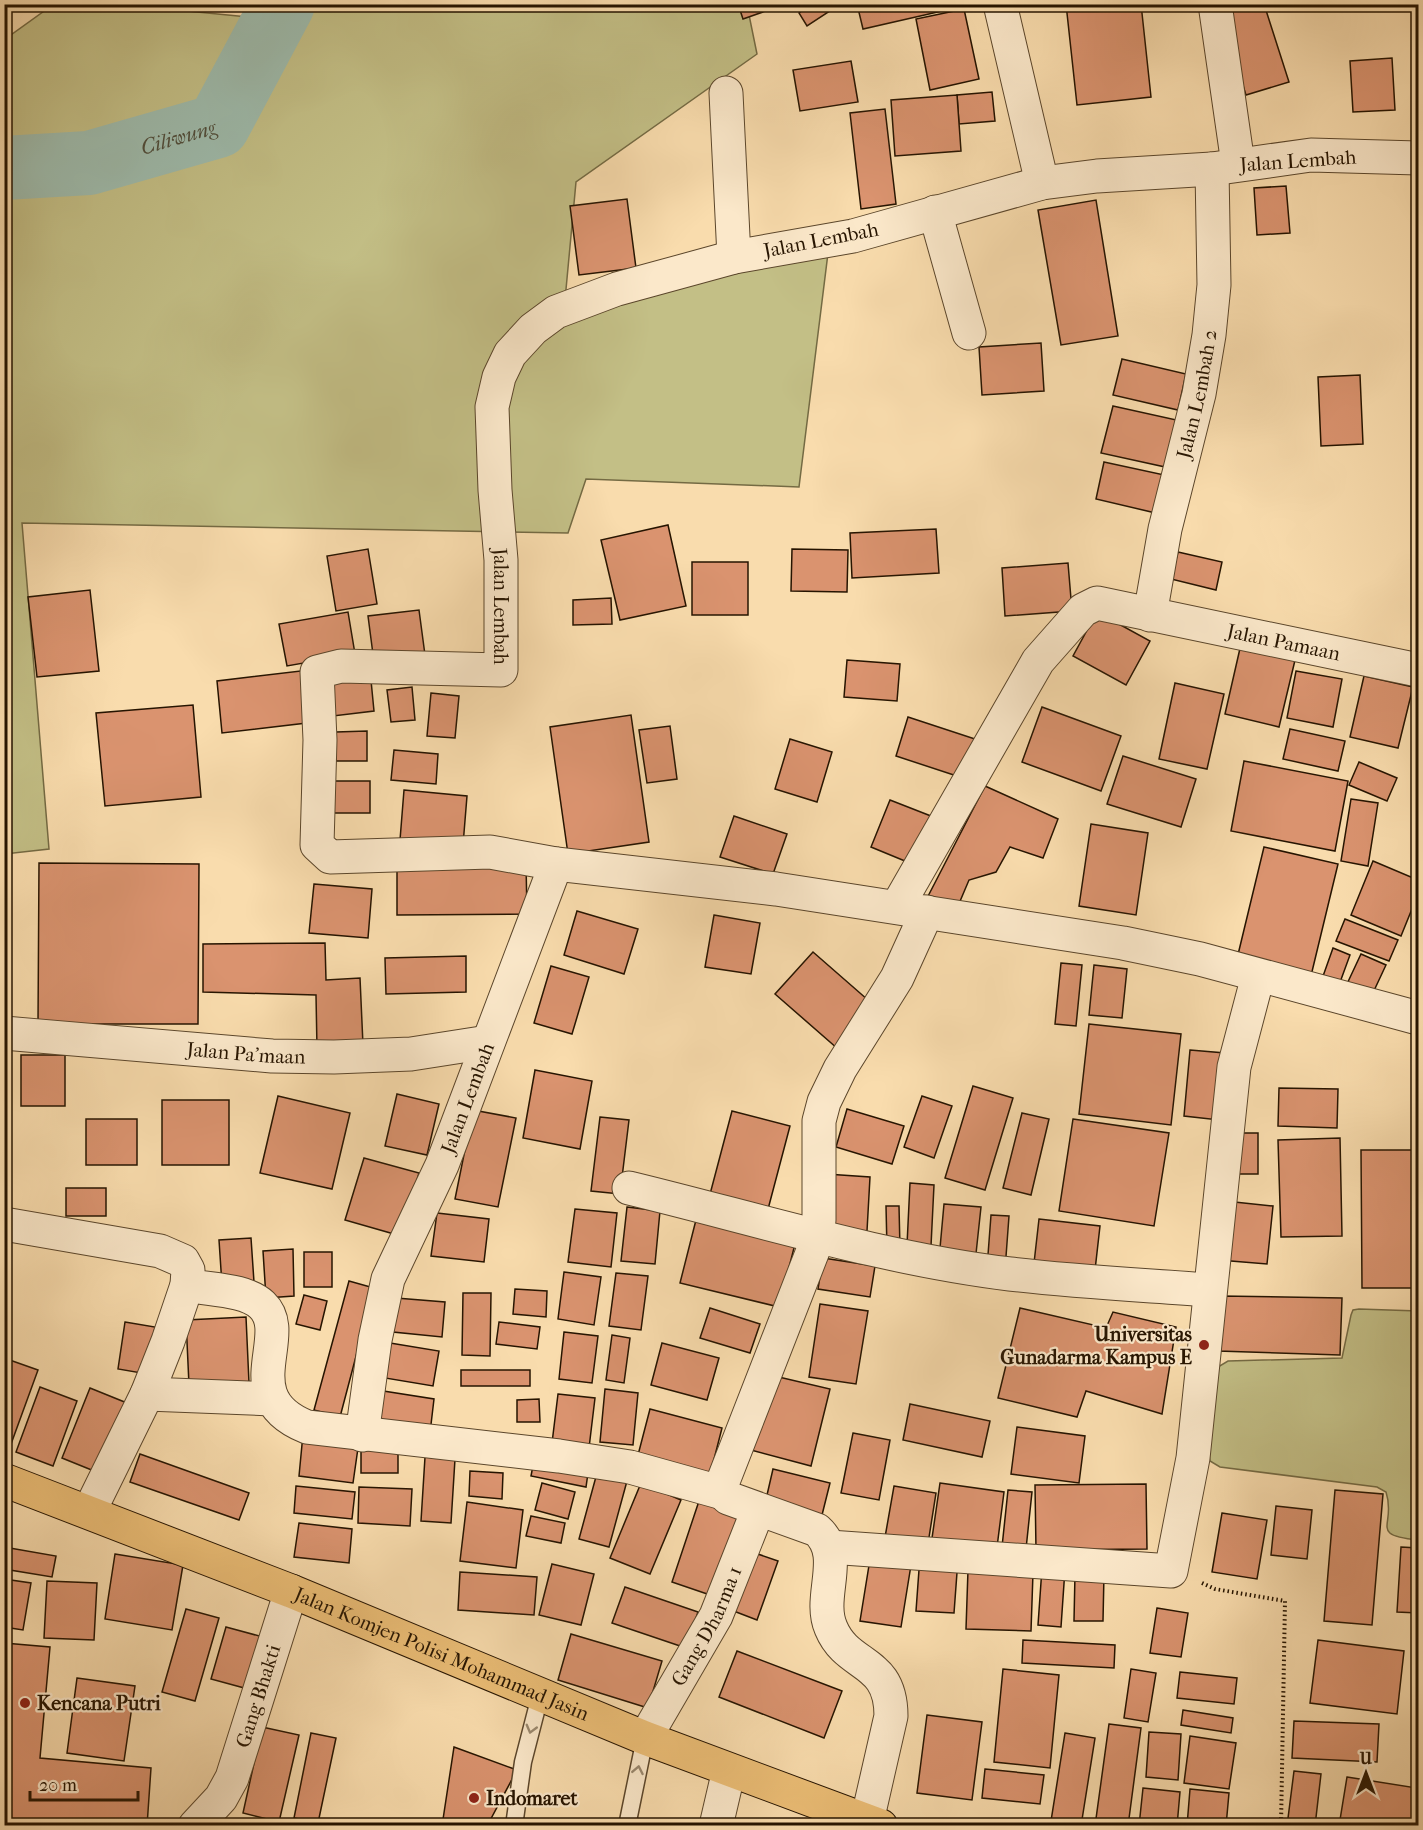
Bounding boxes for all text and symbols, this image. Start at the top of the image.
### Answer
water label: Ciliwung [138,115,220,160]
street label: Jalan Lembah [1237,145,1358,177]
street label: Jalan Lembah [760,217,881,263]
street label: Jalan Lembah 2 [1171,329,1221,463]
street label: Jalan Lembah [488,545,513,666]
street label: Jalan Pamaan [1223,619,1343,665]
street label: Jalan Pa'maan [184,1037,306,1068]
street label: Jalan Lembah [435,1039,499,1159]
place label: Universitas Gunadarma Kampus E [1000,1323,1193,1369]
marker: Universitas Gunadarma Kampus E [1197,1338,1211,1352]
street label: Gang Dharma 1 [666,1563,746,1690]
street label: Jalan Komjen Polisi Mohammad Jasin [289,1581,593,1725]
street label: Gang Bhakti [231,1642,285,1750]
place label: Kencana Putri [37,1692,162,1715]
marker: Kencana Putri [18,1696,32,1710]
one-way arrow [526,1724,539,1734]
north arrow [1336,1743,1396,1803]
text: U [1359,1749,1373,1768]
scale bar [30,1764,138,1802]
one-way arrow [631,1765,644,1775]
text: 20 m [39,1775,77,1796]
place label: Indomaret [486,1787,578,1810]
marker: Indomaret [467,1791,481,1805]

